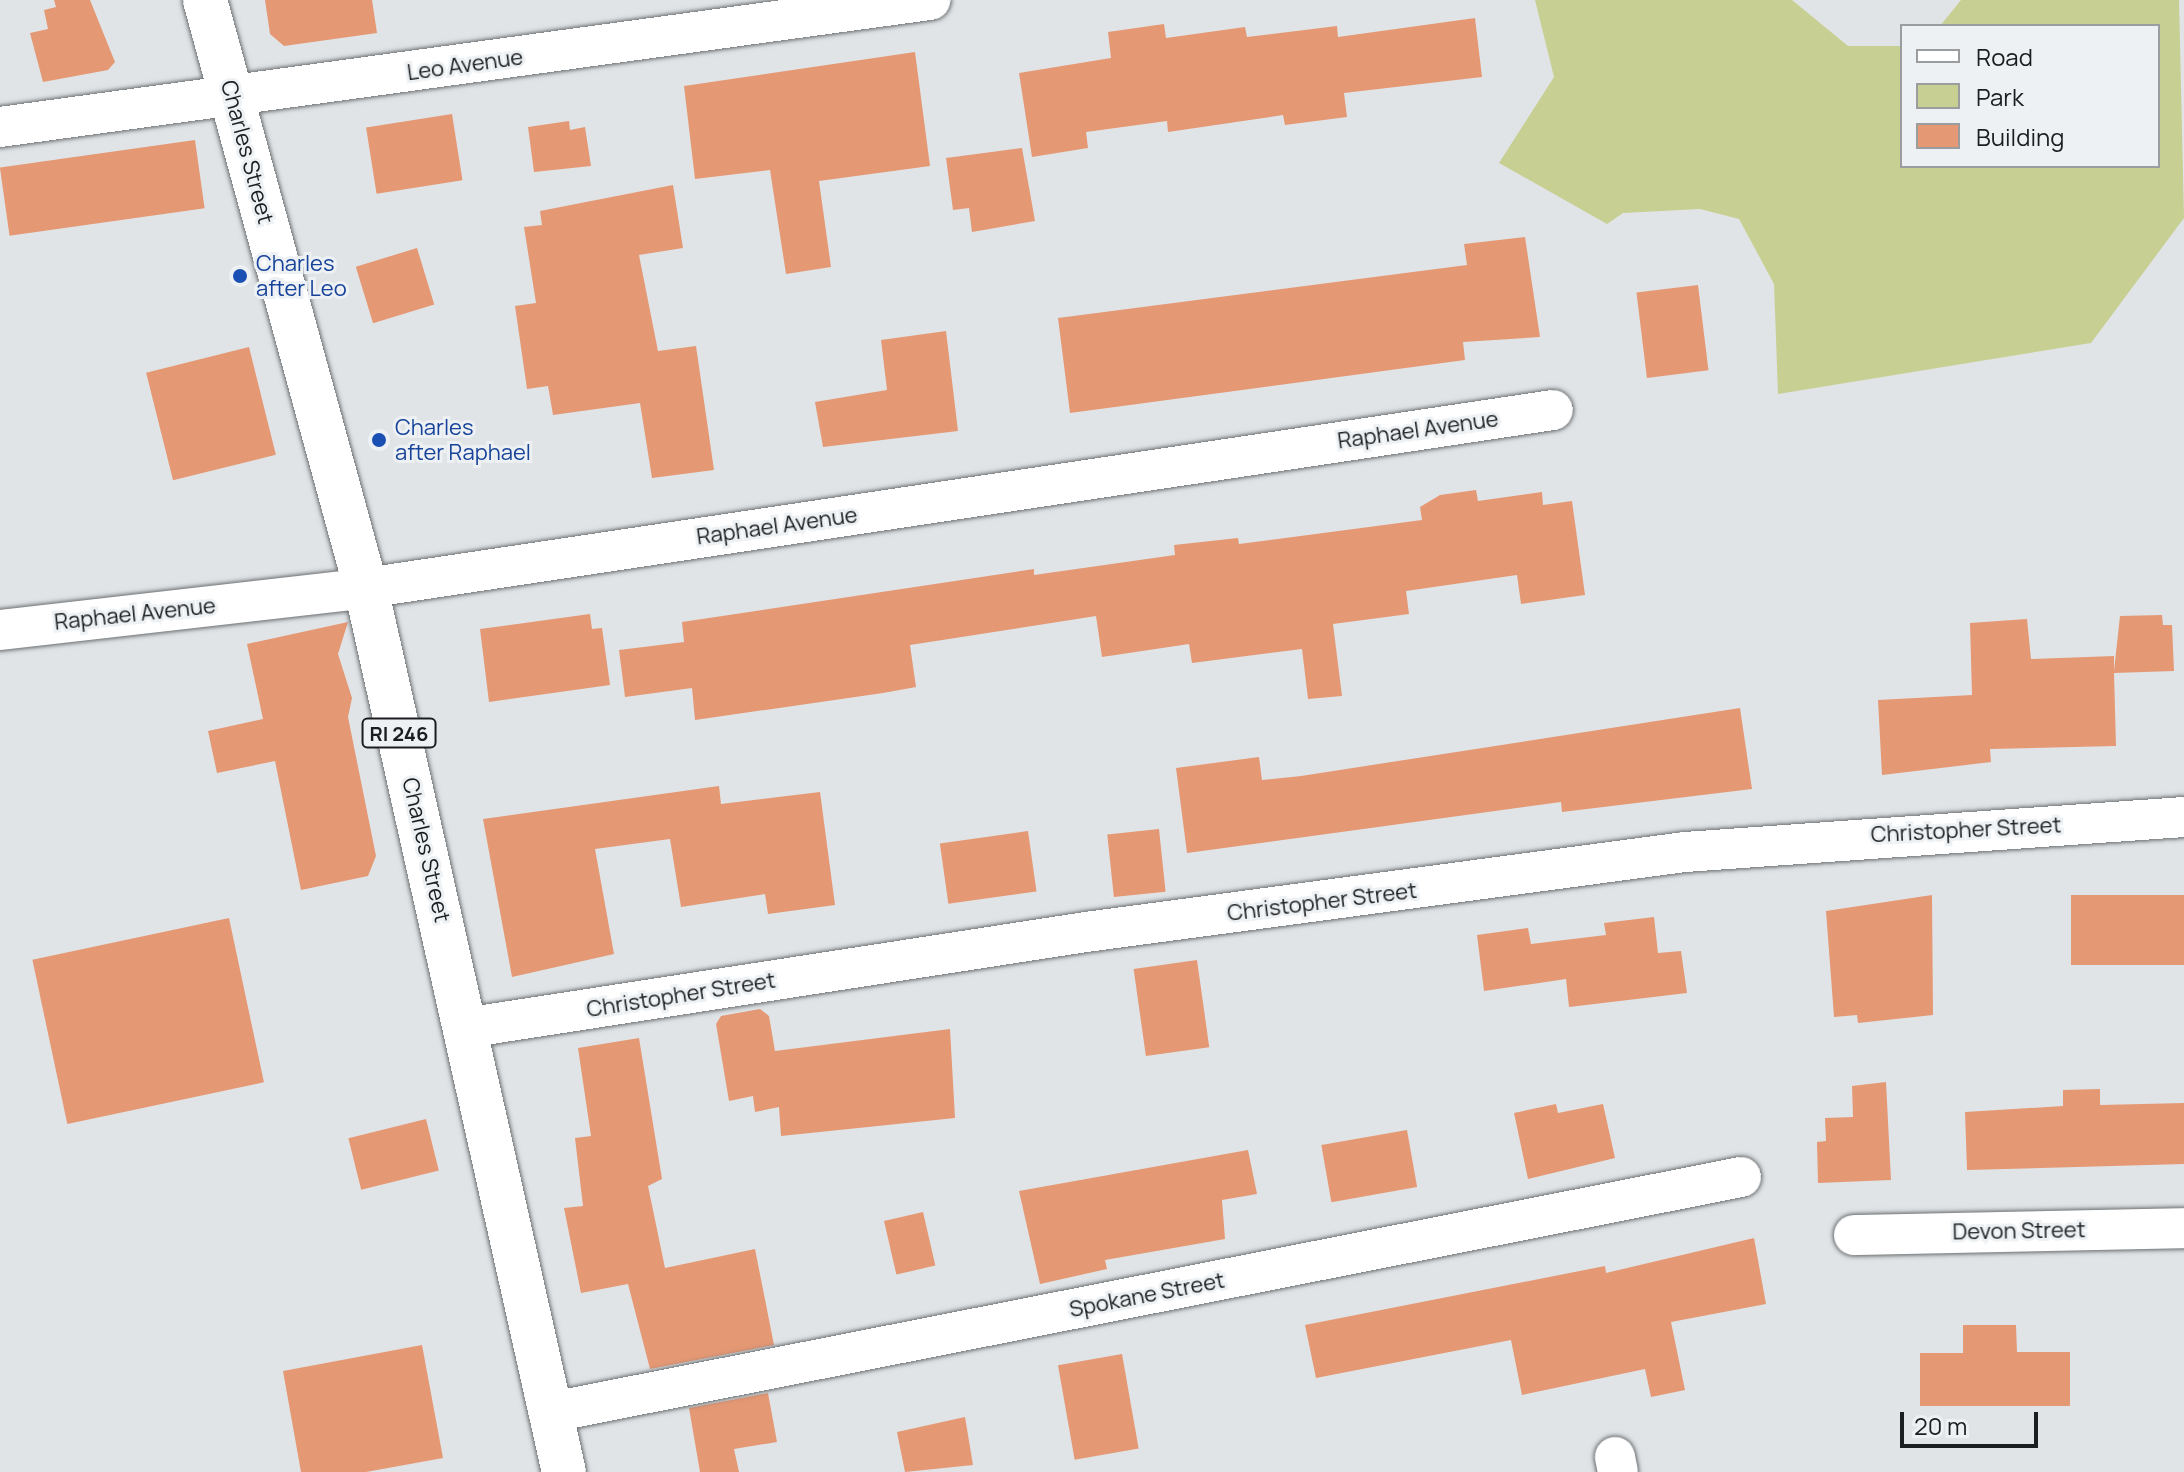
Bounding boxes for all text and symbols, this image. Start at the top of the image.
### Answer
legend [1900,24,2160,168]
text: Road [1976,40,2033,73]
street label: Leo Avenue [405,44,525,86]
street label: Charles Street [215,77,279,227]
text: Park [1976,80,2024,113]
text: Building [1976,120,2064,153]
place label: Charles after Leo [256,250,347,302]
marker: Charles after Leo [231,267,249,285]
street label: Raphael Avenue [1336,406,1500,454]
place label: Charles after Raphael [395,414,531,466]
marker: Charles after Raphael [370,431,388,449]
street label: Raphael Avenue [695,502,859,550]
street label: Raphael Avenue [53,592,217,636]
road number: RI 246 [361,717,437,749]
street label: Charles Street [397,775,455,925]
street label: Christopher Street [1870,812,2062,848]
street label: Christopher Street [1226,877,1418,927]
street label: Christopher Street [585,967,777,1023]
street label: Devon Street [1952,1217,2086,1245]
street label: Spokane Street [1067,1267,1227,1323]
scale bar [1904,1396,2042,1446]
text: 20 m [1914,1409,1967,1442]

